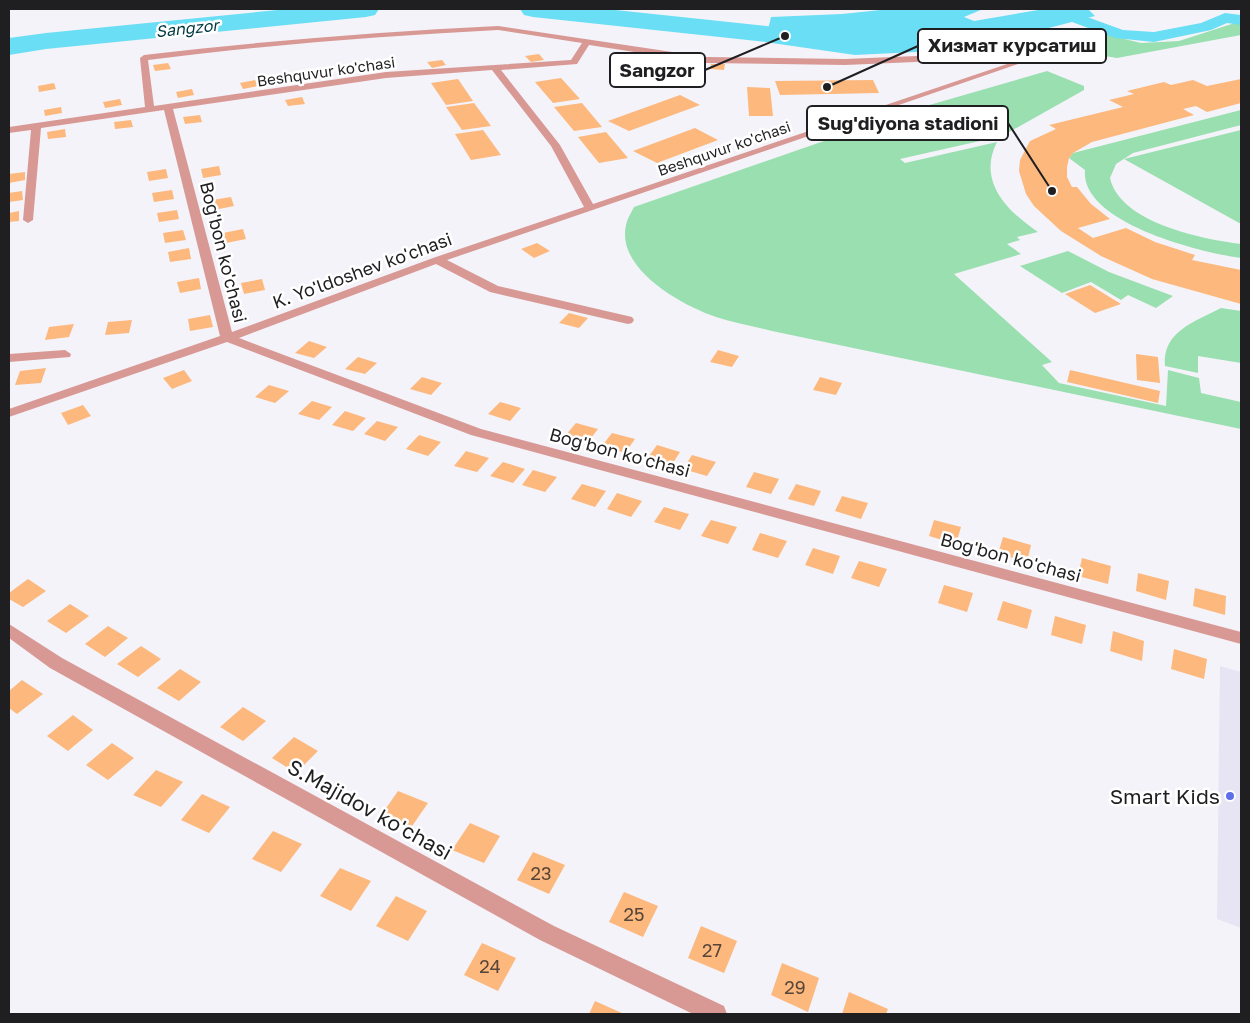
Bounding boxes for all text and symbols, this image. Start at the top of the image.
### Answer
water label: Sangzor [155,14,222,41]
callout: Хизмат курсатиш [918,29,1106,63]
text: Хизмат курсатиш [928,33,1096,56]
street label: Beshquvur ko'chasi [256,52,396,90]
callout: Sangzor [610,53,705,87]
text: Sangzor [619,58,695,81]
callout: Sug'diyona stadioni [807,106,1008,140]
text: Sug'diyona stadioni [818,111,998,134]
street label: Beshquvur ko'chasi [655,117,793,179]
street label: Bog'bon ko'chasi [196,179,252,325]
street label: K. Yo'ldoshev ko'chasi [269,227,455,313]
street label: Bog'bon ko'chasi [547,423,693,481]
street label: Bog'bon ko'chasi [938,528,1084,586]
street label: S.Majidov ko'chasi [283,753,457,865]
place label: Smart Kids [1110,783,1220,809]
marker: Smart Kids [1224,790,1236,802]
house number: 23 [531,862,551,884]
house number: 25 [624,903,644,925]
house number: 27 [702,939,722,961]
house number: 24 [479,955,501,977]
house number: 29 [784,976,806,998]

